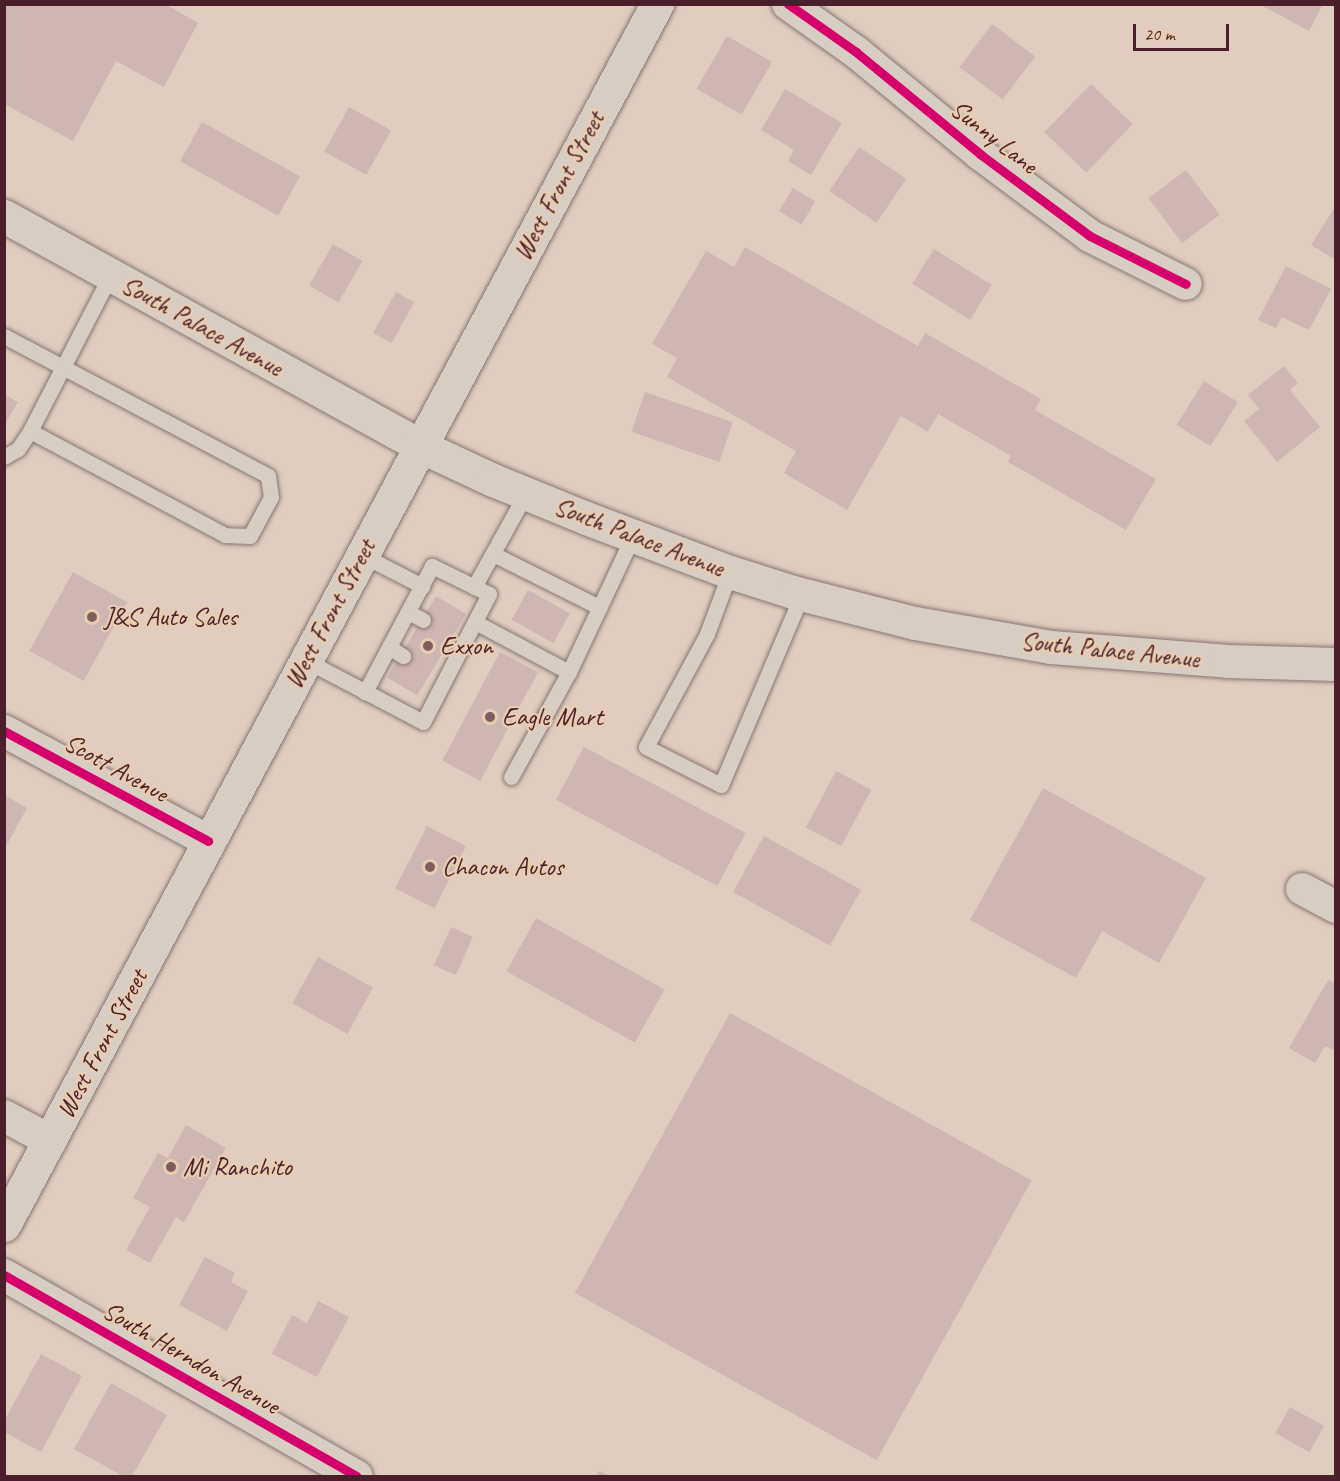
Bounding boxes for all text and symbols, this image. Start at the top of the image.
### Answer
scale bar [1136,12,1232,50]
text: 20 m [1144,23,1175,45]
street label: Sunny Lane [944,93,1044,181]
street label: West Front Street [507,106,611,266]
street label: South Palace Avenue [116,269,288,383]
street label: South Palace Avenue [550,490,728,584]
street label: West Front Street [278,534,382,694]
place label: J&S Auto Sales [104,601,237,633]
marker: J&S Auto Sales [85,610,99,624]
street label: South Palace Avenue [1020,625,1200,675]
place label: Exxon [440,630,493,662]
marker: Exxon [421,639,435,653]
place label: Eagle Mart [502,701,604,733]
marker: Eagle Mart [483,710,497,724]
street label: Scott Avenue [59,727,173,809]
place label: Chacon Autos [442,851,563,883]
marker: Chacon Autos [423,860,437,874]
street label: West Front Street [50,964,154,1124]
place label: Mi Ranchito [183,1151,293,1183]
marker: Mi Ranchito [164,1160,178,1174]
street label: South Herndon Avenue [97,1295,285,1421]

